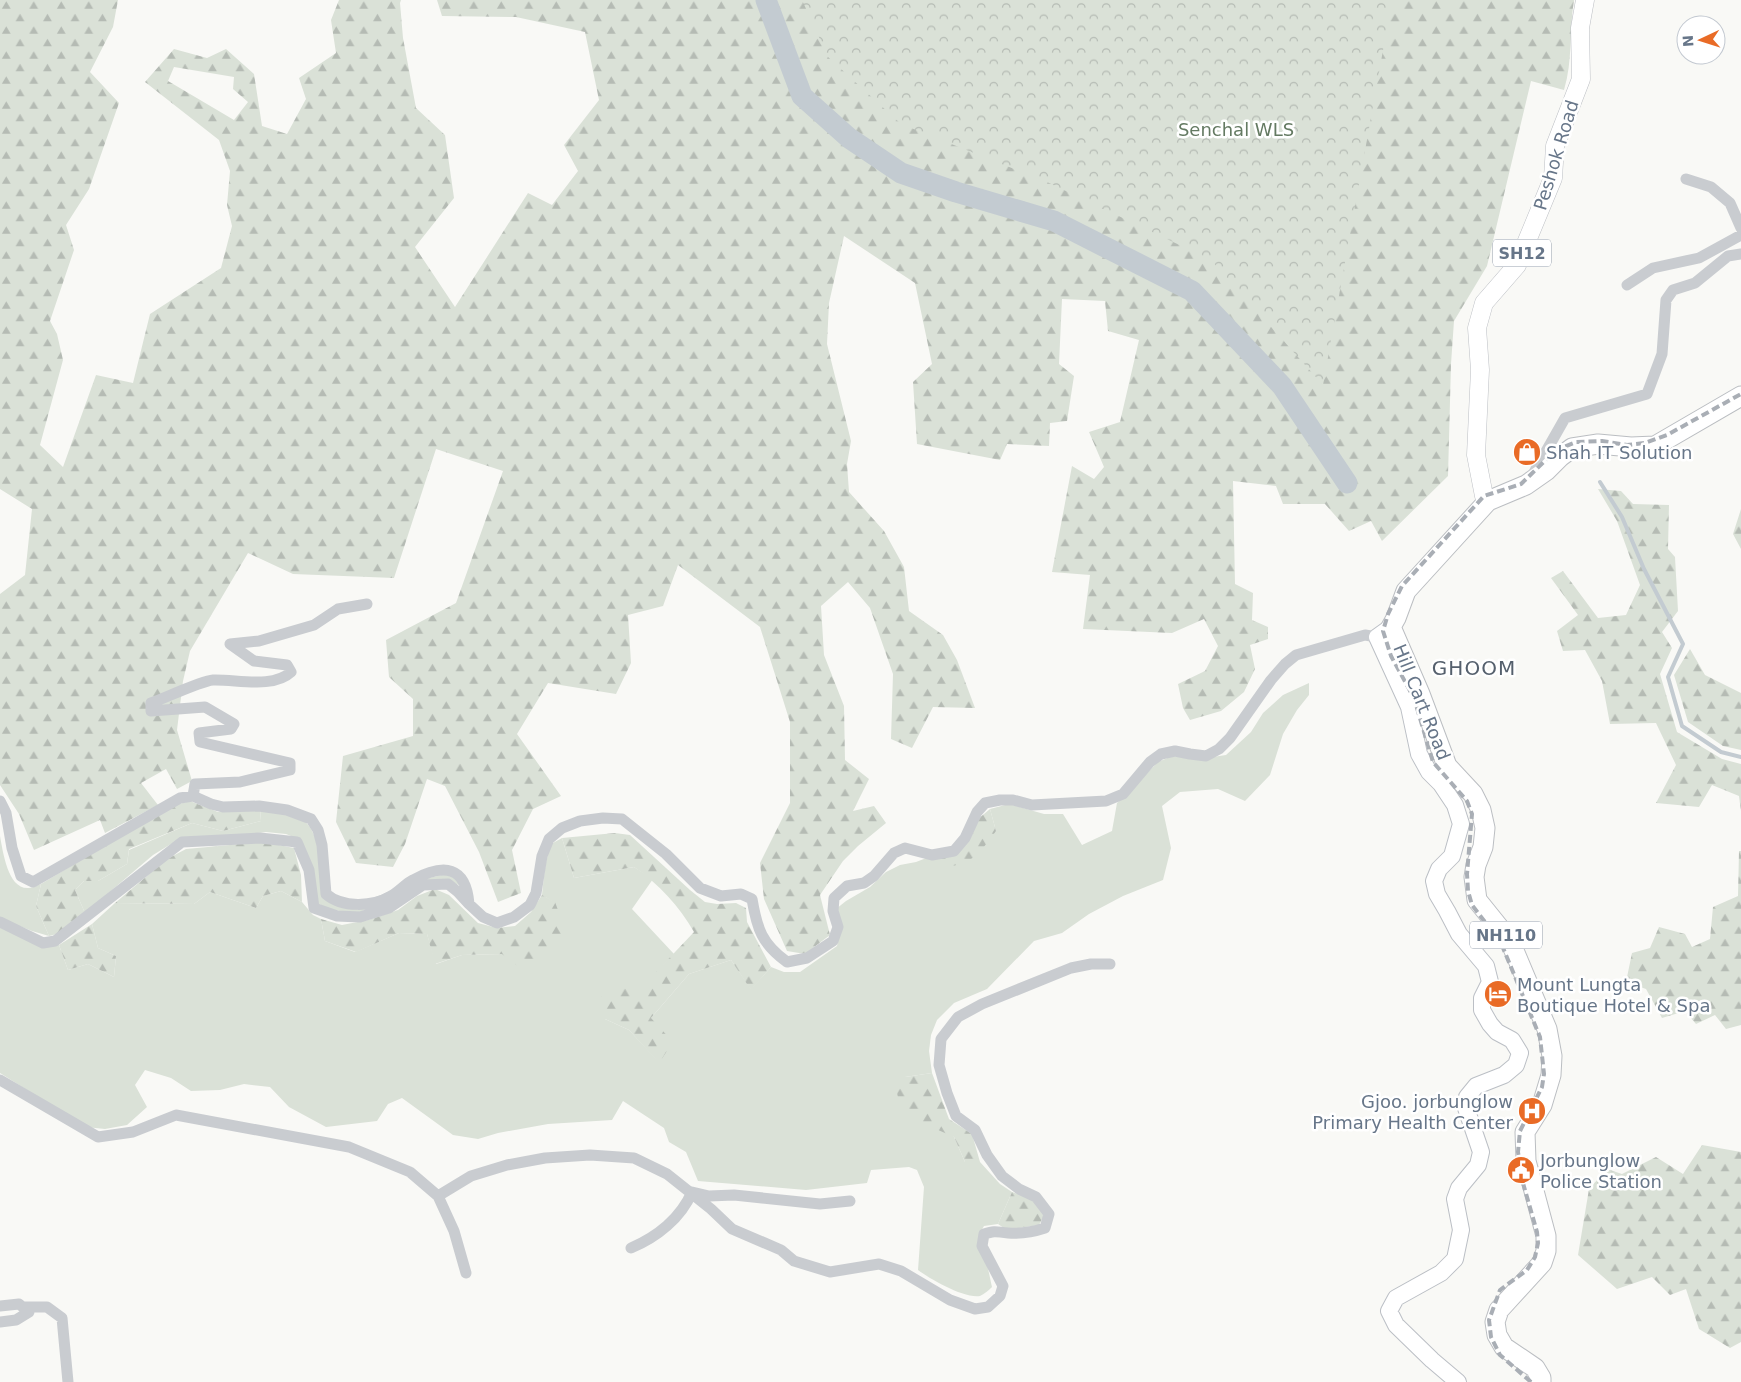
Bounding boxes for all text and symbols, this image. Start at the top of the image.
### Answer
north arrow [1676,15,1726,65]
text: N [1680,35,1696,47]
street label: Peshok Road [1529,97,1583,213]
park label: Senchal WLS [1178,119,1294,140]
road number: SH12 [1493,240,1551,266]
shop icon: Shah IT Solution [1512,437,1542,467]
place label: Shah IT Solution [1546,442,1692,463]
street label: Hill Cart Road [1389,641,1455,763]
district label: GHOOM [1432,656,1516,680]
road number: NH110 [1470,922,1542,948]
place label: Mount Lungta Boutique Hotel & Spa [1517,974,1711,1016]
hotel icon: Mount Lungta Boutique Hotel & Spa [1483,979,1513,1009]
place label: Gjoo. jorbunglow Primary Health Center [1312,1091,1514,1133]
hospital icon: Gjoo. jorbunglow Primary Health Center [1517,1096,1547,1126]
place label: Jorbunglow Police Station [1539,1150,1662,1192]
public building icon: Jorbunglow Police Station [1506,1155,1536,1185]

